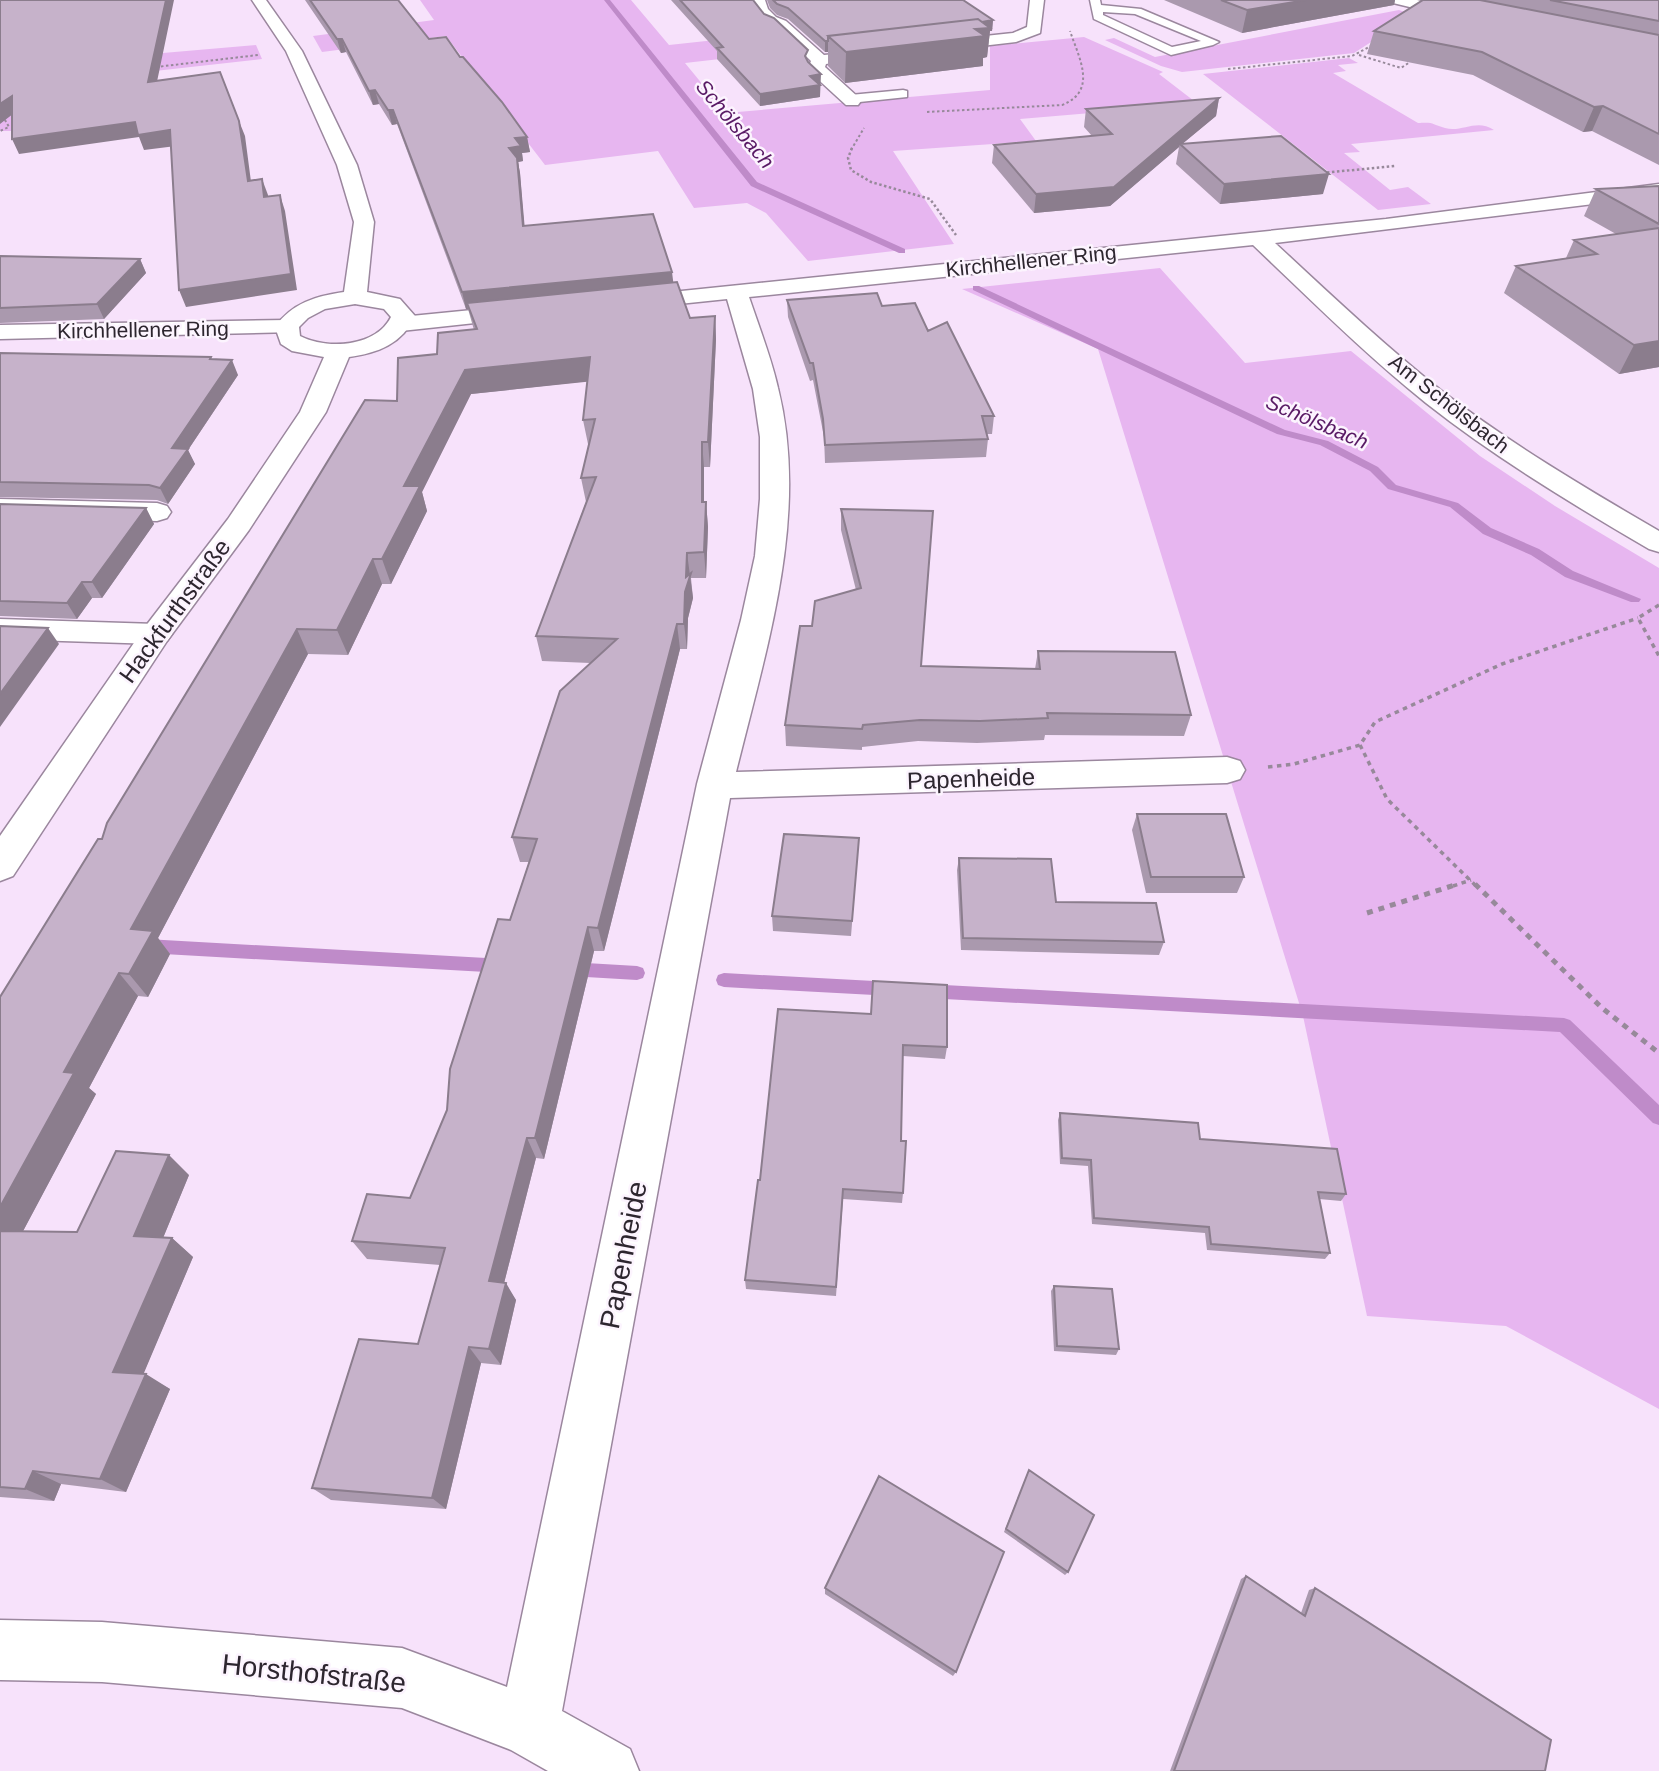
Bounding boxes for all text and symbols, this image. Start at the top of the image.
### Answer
water label: Schölsbach [692,75,779,173]
street label: Kirchhellener Ring [944,240,1117,281]
street label: Kirchhellener Ring [57,317,229,342]
street label: Am Schölsbach [1385,350,1514,458]
water label: Schölsbach [1263,390,1372,453]
street label: Hackfurthstraße [114,534,236,688]
street label: Papenheide [906,763,1035,794]
street label: Papenheide [594,1179,653,1331]
street label: Horsthofstraße [220,1648,408,1699]

